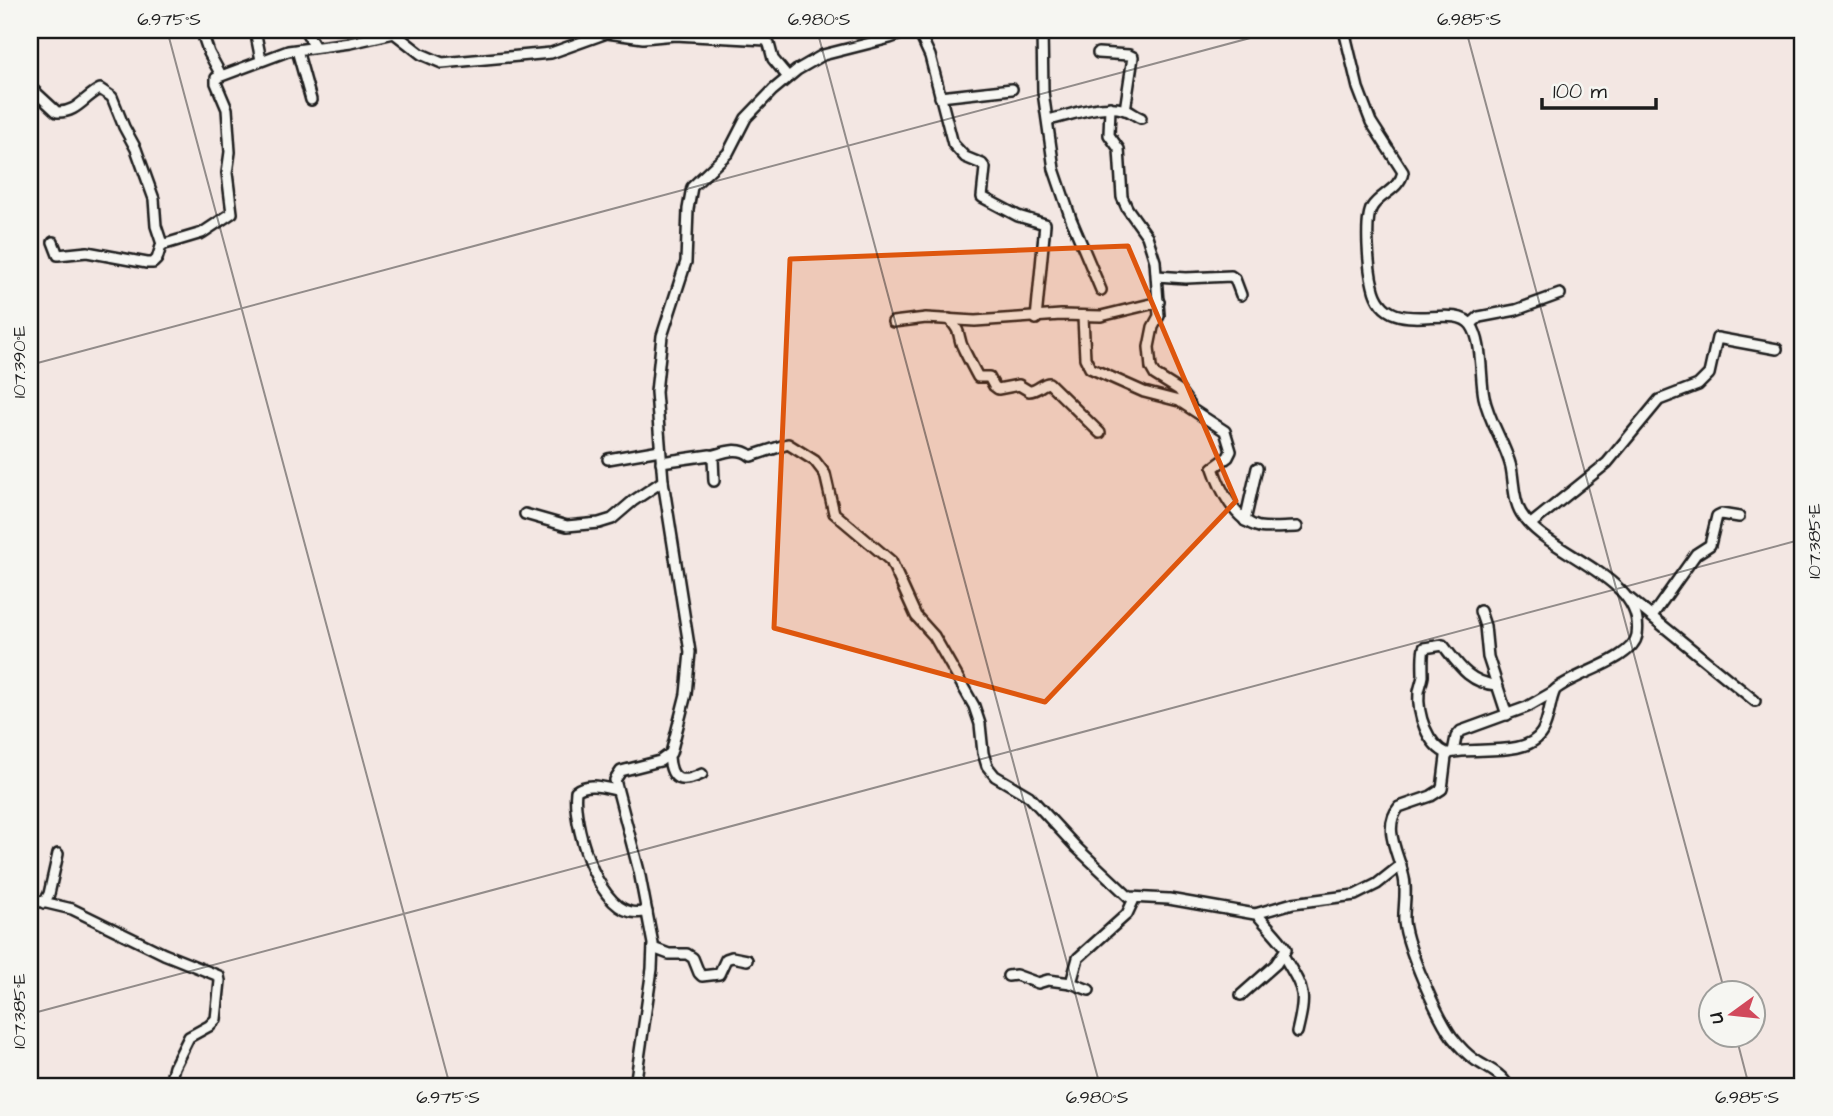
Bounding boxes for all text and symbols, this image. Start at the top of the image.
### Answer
text: 6.975°S [137,7,201,32]
text: 6.980°S [788,7,850,32]
text: 6.985°S [1437,7,1501,32]
scale bar [1542,66,1656,110]
text: 100 m [1553,77,1608,106]
text: 107.390°E [7,325,32,398]
text: 107.385°E [1802,503,1827,579]
text: 107.385°E [7,973,32,1049]
north arrow [1696,979,1766,1050]
text: U [1703,1009,1731,1027]
text: 6.975°S [416,1085,480,1110]
text: 6.980°S [1066,1085,1128,1110]
text: 6.985°S [1715,1085,1779,1110]

